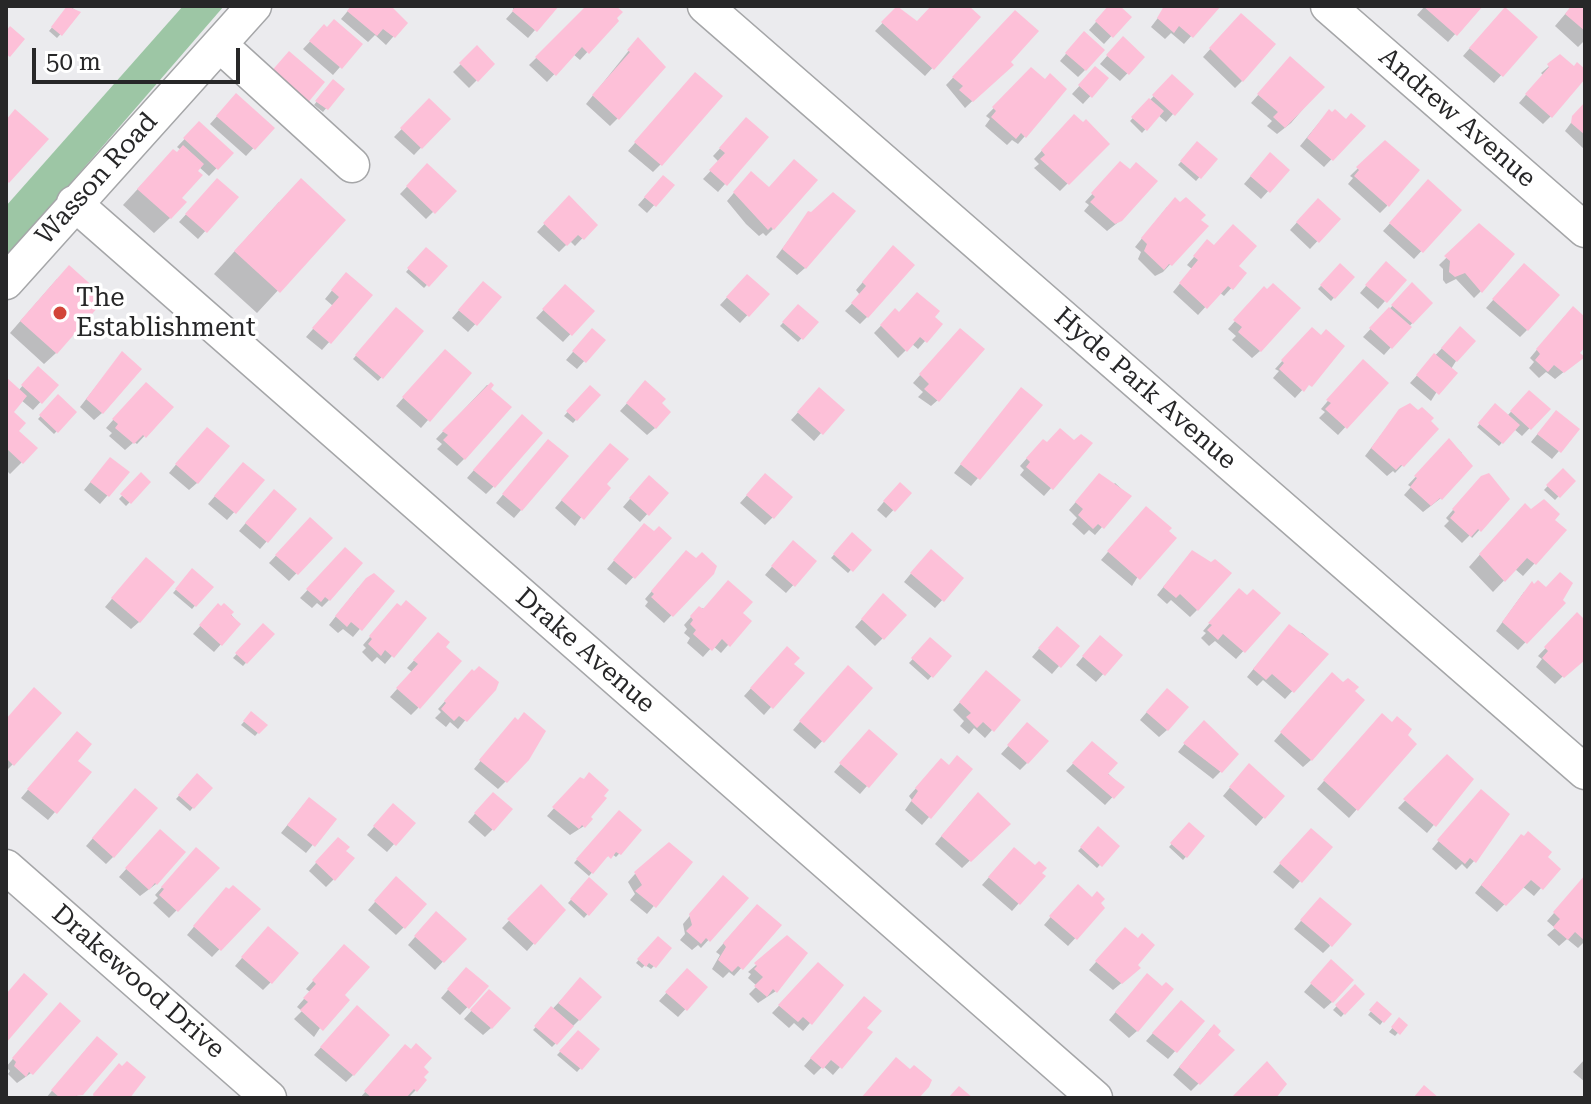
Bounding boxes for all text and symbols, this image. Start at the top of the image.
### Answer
scale bar [36,32,244,82]
street label: Andrew Avenue [1372,41,1542,195]
text: 50 m [46,48,101,76]
street label: Wasson Road [30,107,164,251]
place label: The Establishment [76,282,256,344]
street label: Hyde Park Avenue [1048,301,1242,477]
marker: The Establishment [51,304,69,322]
street label: Drake Avenue [509,582,661,720]
street label: Drakewood Drive [45,899,231,1065]

